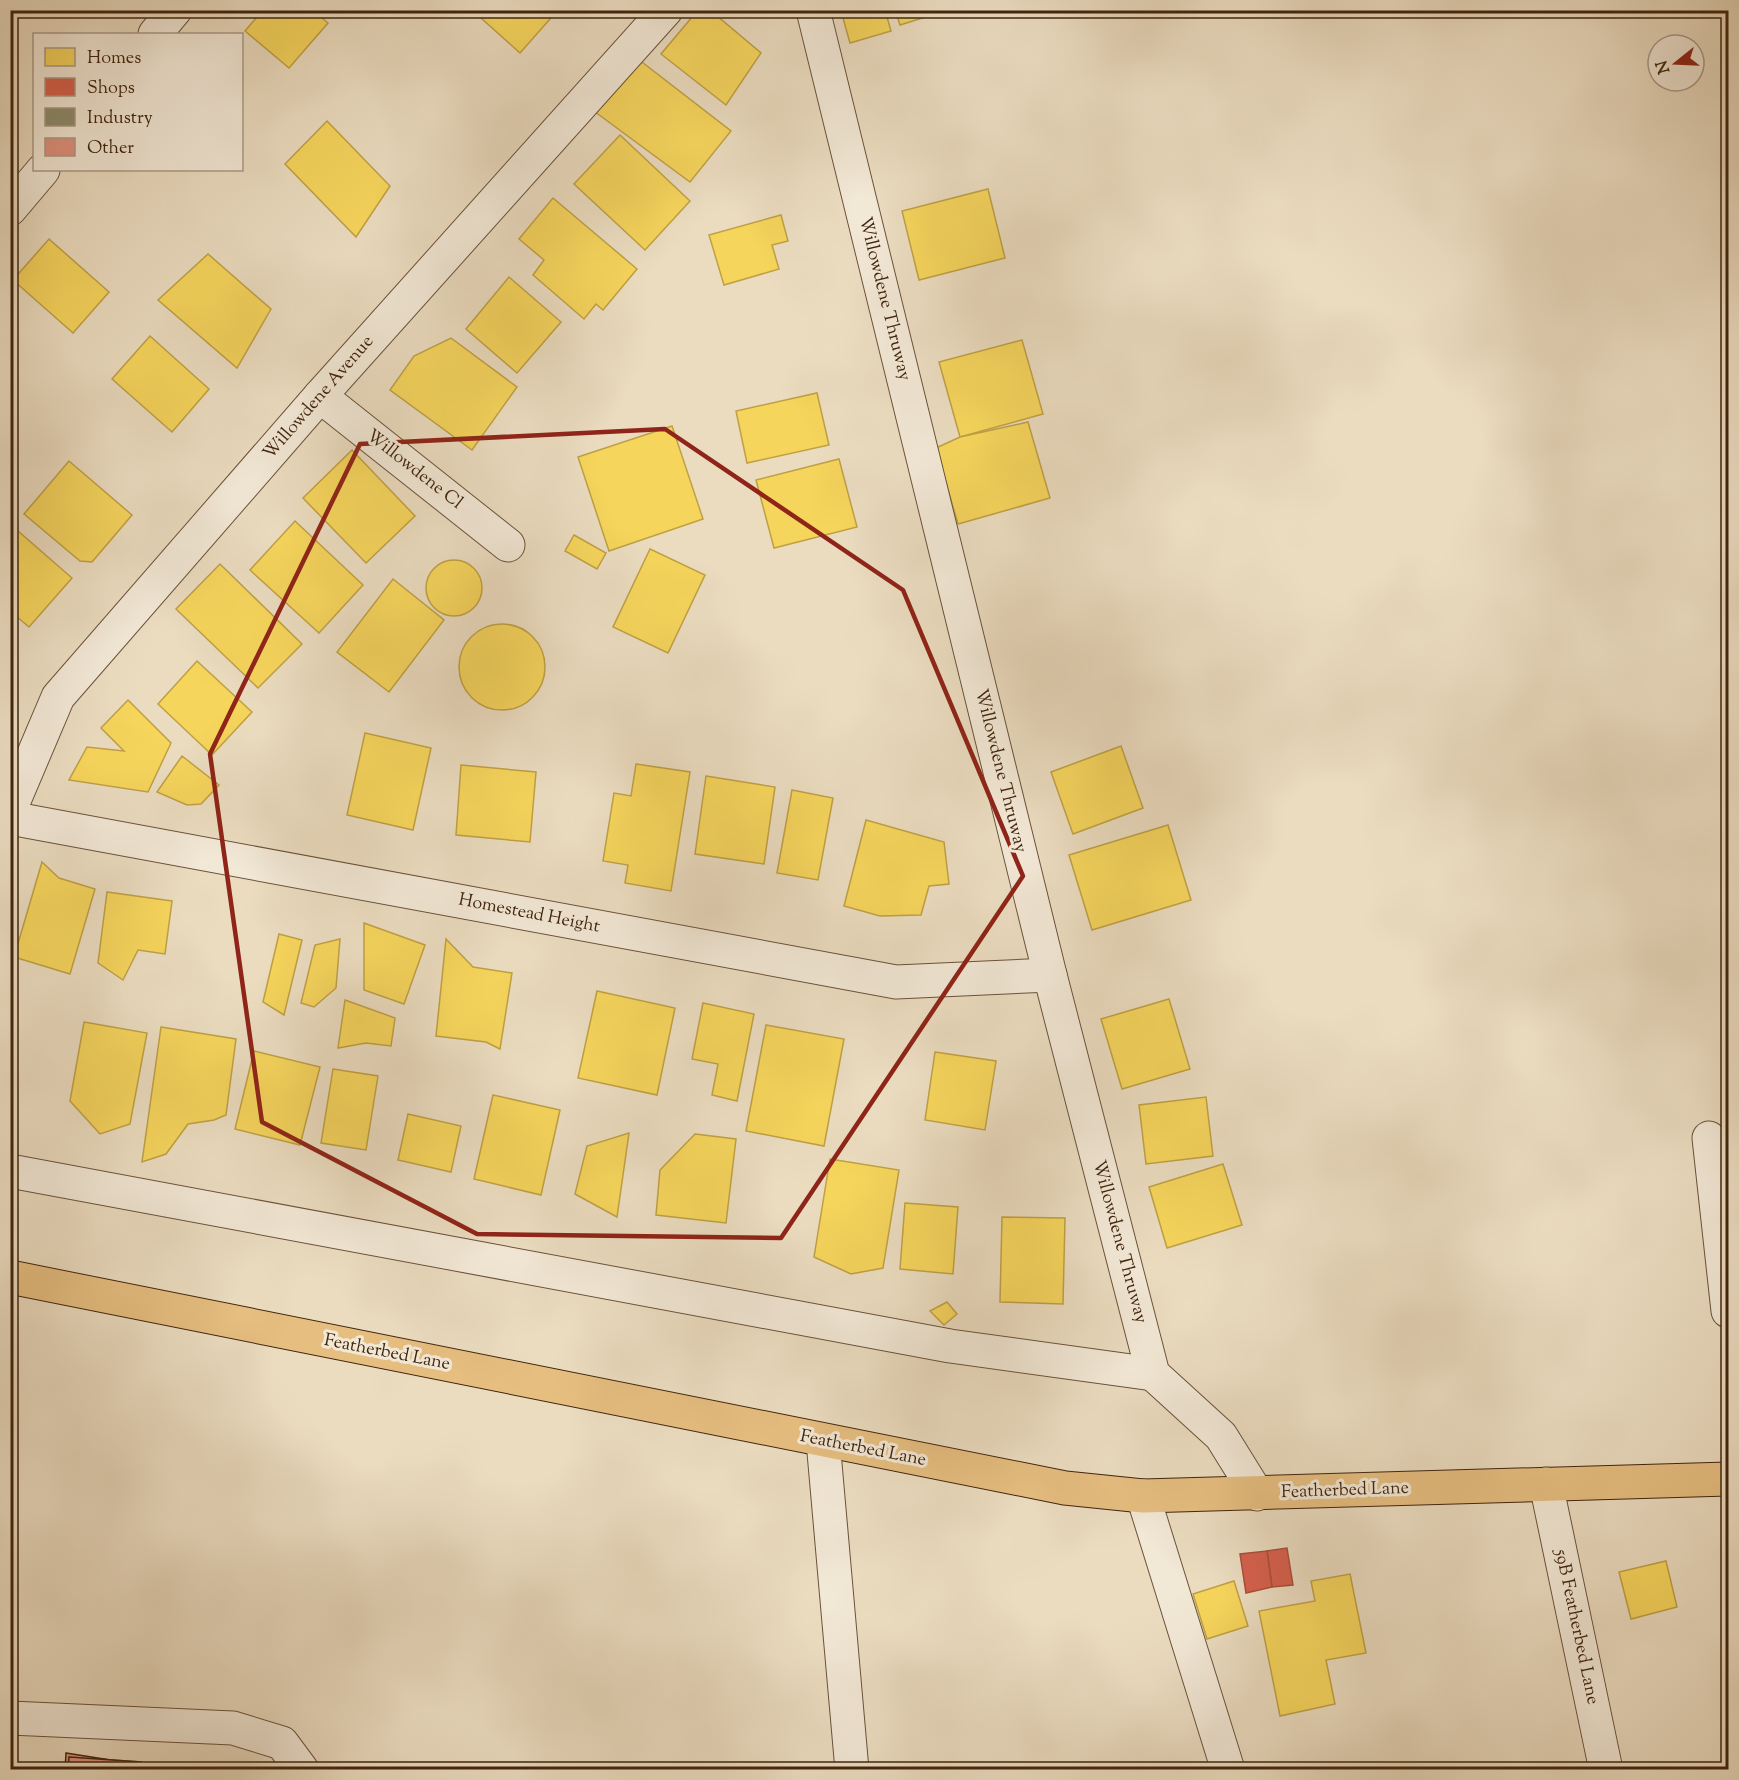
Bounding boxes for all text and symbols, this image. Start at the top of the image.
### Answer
legend [33,33,243,171]
north arrow [1646,33,1706,93]
text: Homes [87,46,141,72]
text: N [1651,57,1677,76]
text: Shops [87,76,135,102]
text: Industry [87,106,153,132]
text: Other [87,136,134,162]
street label: Willowdene Thruway [851,214,917,384]
street label: Willowdene Avenue [258,330,380,466]
street label: Willowdene Cl [360,424,468,516]
street label: Willowdene Thruway [967,686,1033,856]
street label: Homestead Height [456,888,602,940]
street label: Willowdene Thruway [1085,1158,1153,1326]
street label: Featherbed Lane [322,1328,452,1378]
street label: Featherbed Lane [798,1424,928,1474]
street label: Featherbed Lane [1281,1476,1409,1506]
street label: 59B Featherbed Lane [1547,1546,1605,1707]

